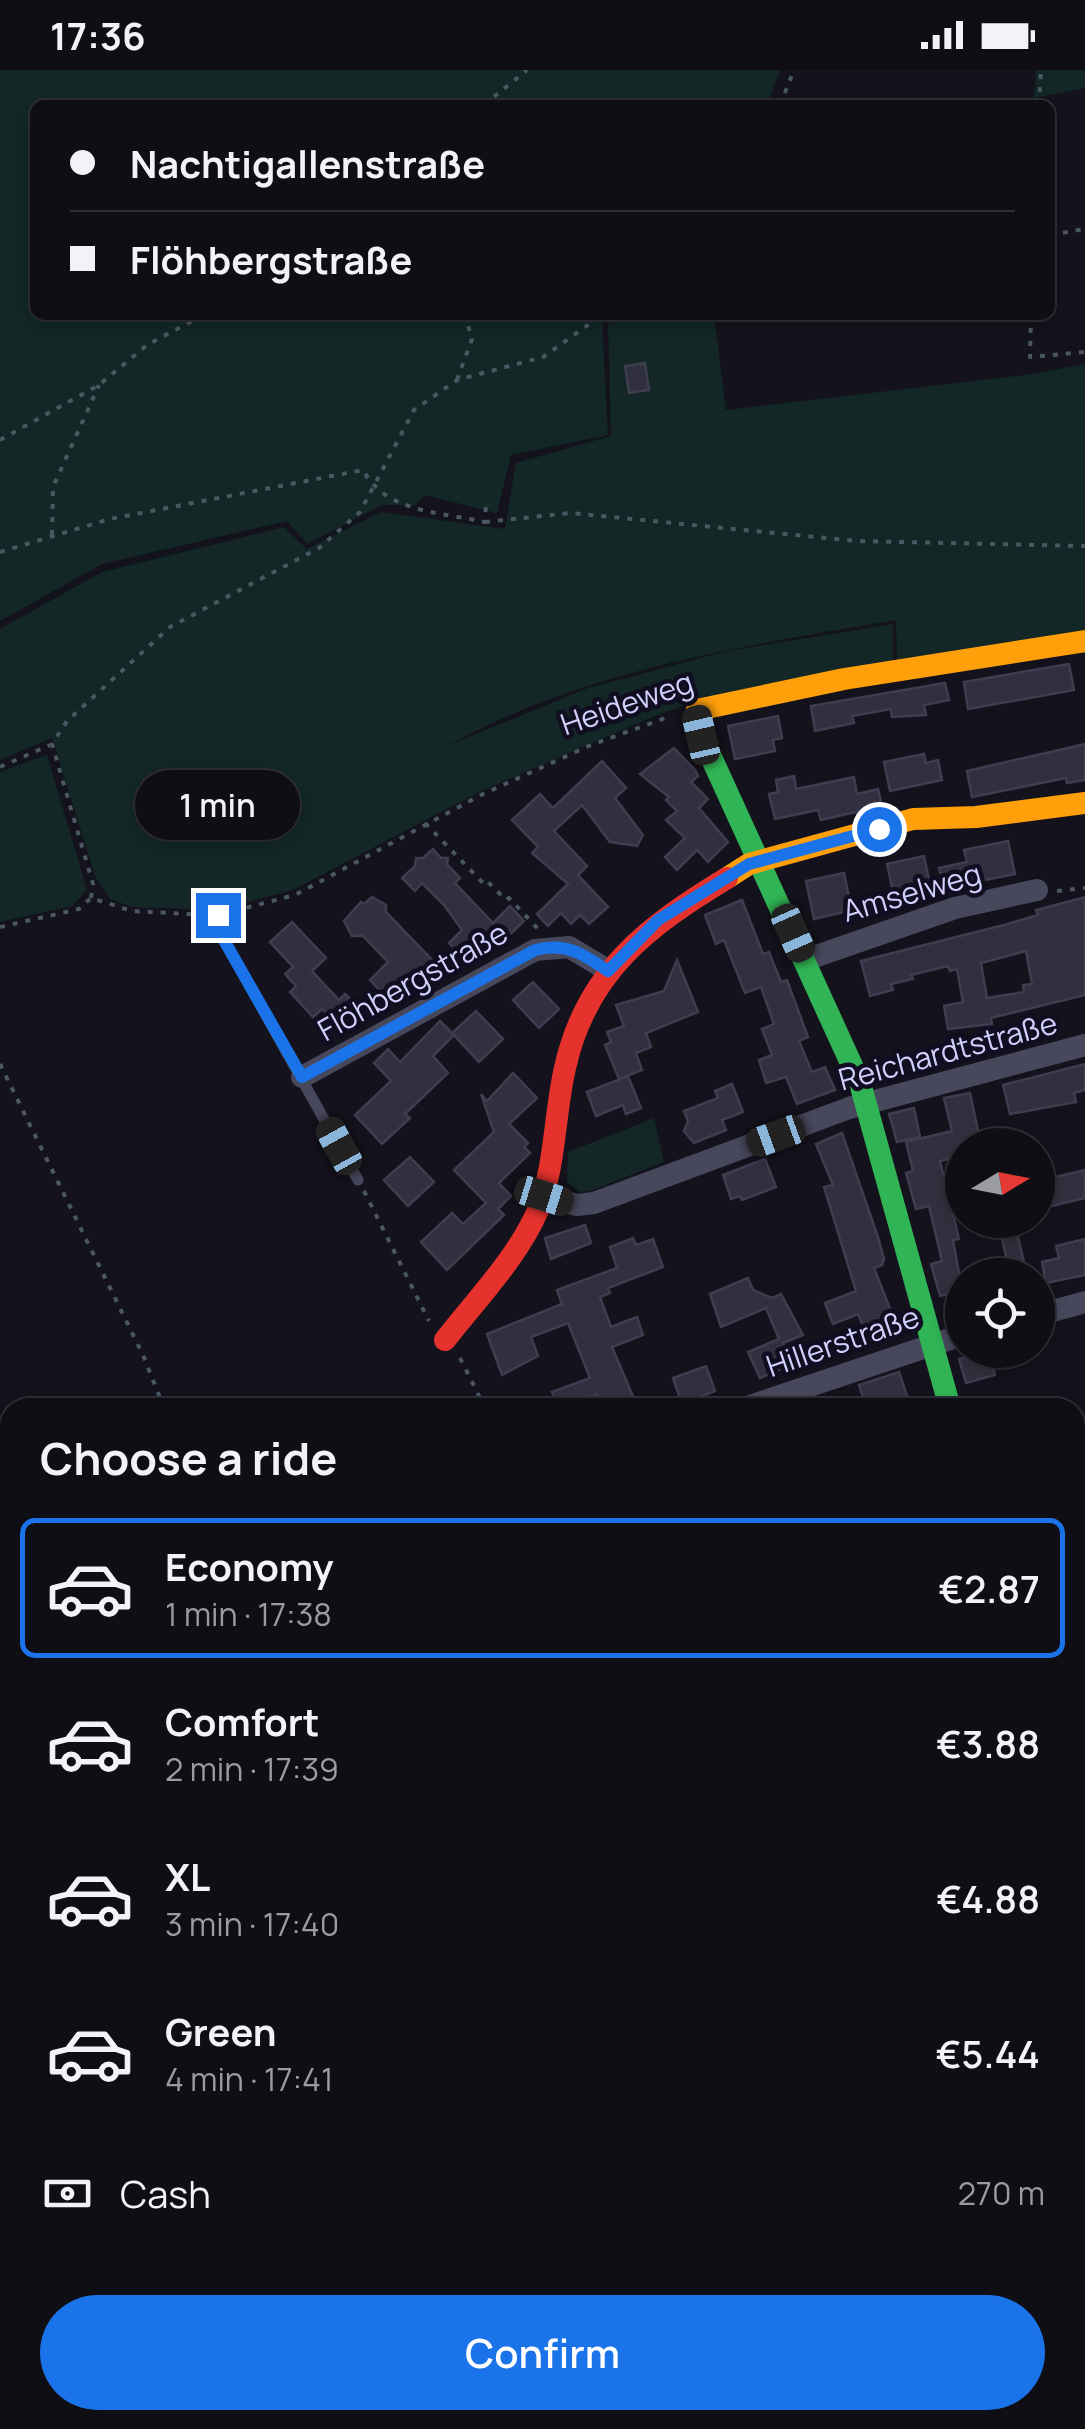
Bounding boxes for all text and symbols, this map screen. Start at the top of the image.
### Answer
text: 17:36 [50,9,146,61]
text: Nachtigallenstraße [130,137,485,189]
text: Flöhbergstraße [130,233,412,285]
street label: Heideweg [555,661,698,744]
car [680,702,722,768]
callout: 1 min [136,770,300,840]
text: 1 min [179,783,256,827]
route start [857,807,902,852]
street label: Amselweg [837,852,986,931]
route end [196,893,241,938]
car [767,899,819,967]
street label: Flöhbergstraße [310,912,515,1050]
street label: Reichardtstraße [834,1002,1062,1099]
car [311,1112,367,1180]
car [743,1112,809,1160]
north arrow [945,1128,1055,1238]
map controls [945,1128,1055,1368]
car [511,1173,577,1219]
button: locate [945,1258,1055,1368]
street label: Hillerstraße [760,1295,925,1386]
text: Choose a ride [40,1427,337,1489]
text: Economy [165,1540,334,1592]
icon: car [45,1543,135,1633]
text: €2.87 [939,1562,1040,1614]
text: 1 min · 17:38 [165,1592,332,1636]
text: Comfort [165,1695,319,1747]
icon: car [45,1698,135,1788]
text: €3.88 [936,1717,1040,1769]
text: 2 min · 17:39 [165,1747,339,1791]
text: XL [165,1850,210,1902]
icon: car [45,1853,135,1943]
text: €4.88 [937,1872,1040,1924]
text: 3 min · 17:40 [165,1902,339,1946]
text: Green [165,2005,277,2057]
icon: car [45,2008,135,2098]
text: €5.44 [936,2027,1040,2079]
text: 4 min · 17:41 [165,2057,333,2101]
icon: cash [40,2166,95,2221]
text: Cash [120,2167,211,2219]
text: 270 m [958,2171,1045,2215]
button: Confirm [40,2295,1045,2410]

